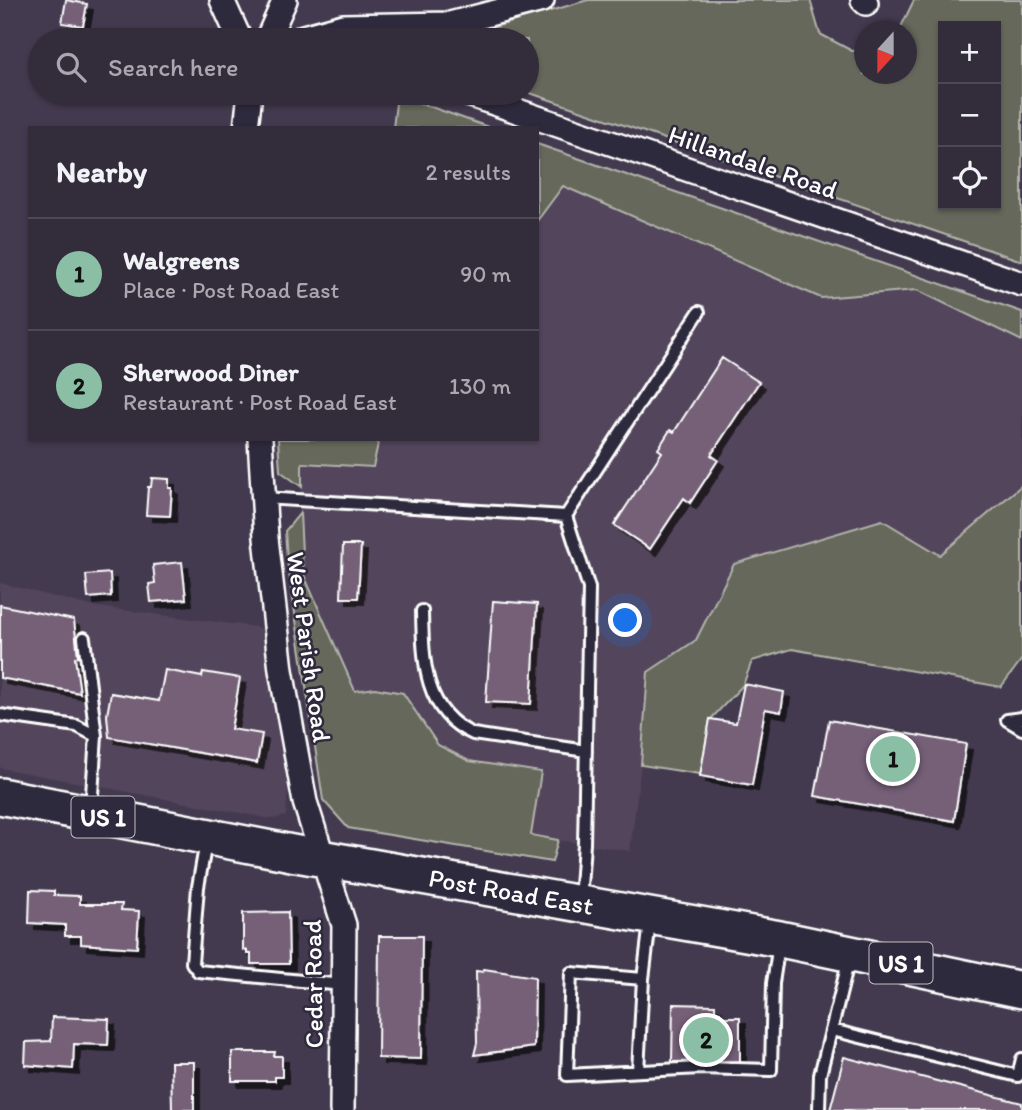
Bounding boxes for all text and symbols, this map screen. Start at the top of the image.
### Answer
north arrow [854,21,917,84]
map controls [938,21,1001,210]
button: + [938,21,1001,84]
search box [28,28,539,105]
icon: search [52,48,90,86]
text: Search here [108,51,238,83]
button: − [938,84,1001,147]
street label: Hillandale Road [664,118,842,206]
button: locate [938,147,1001,210]
text: Nearby [56,153,147,190]
text: 2 results [425,158,511,186]
text: Walgreens [123,244,240,276]
text: 1 [74,260,84,288]
text: 90 m [460,260,511,288]
text: Place · Post Road East [123,276,339,304]
text: Sherwood Diner [123,356,299,388]
text: 2 [73,372,85,400]
text: 130 m [449,372,511,400]
text: Restaurant · Post Road East [123,388,397,416]
street label: West Parish Road [280,550,338,744]
your location [608,603,642,637]
pin: 1 [870,733,916,785]
road number: US 1 [72,796,134,838]
street label: Post Road East [426,861,596,922]
street label: Cedar Road [296,919,330,1049]
road number: US 1 [870,943,932,984]
pin: 2 [683,1014,729,1066]

